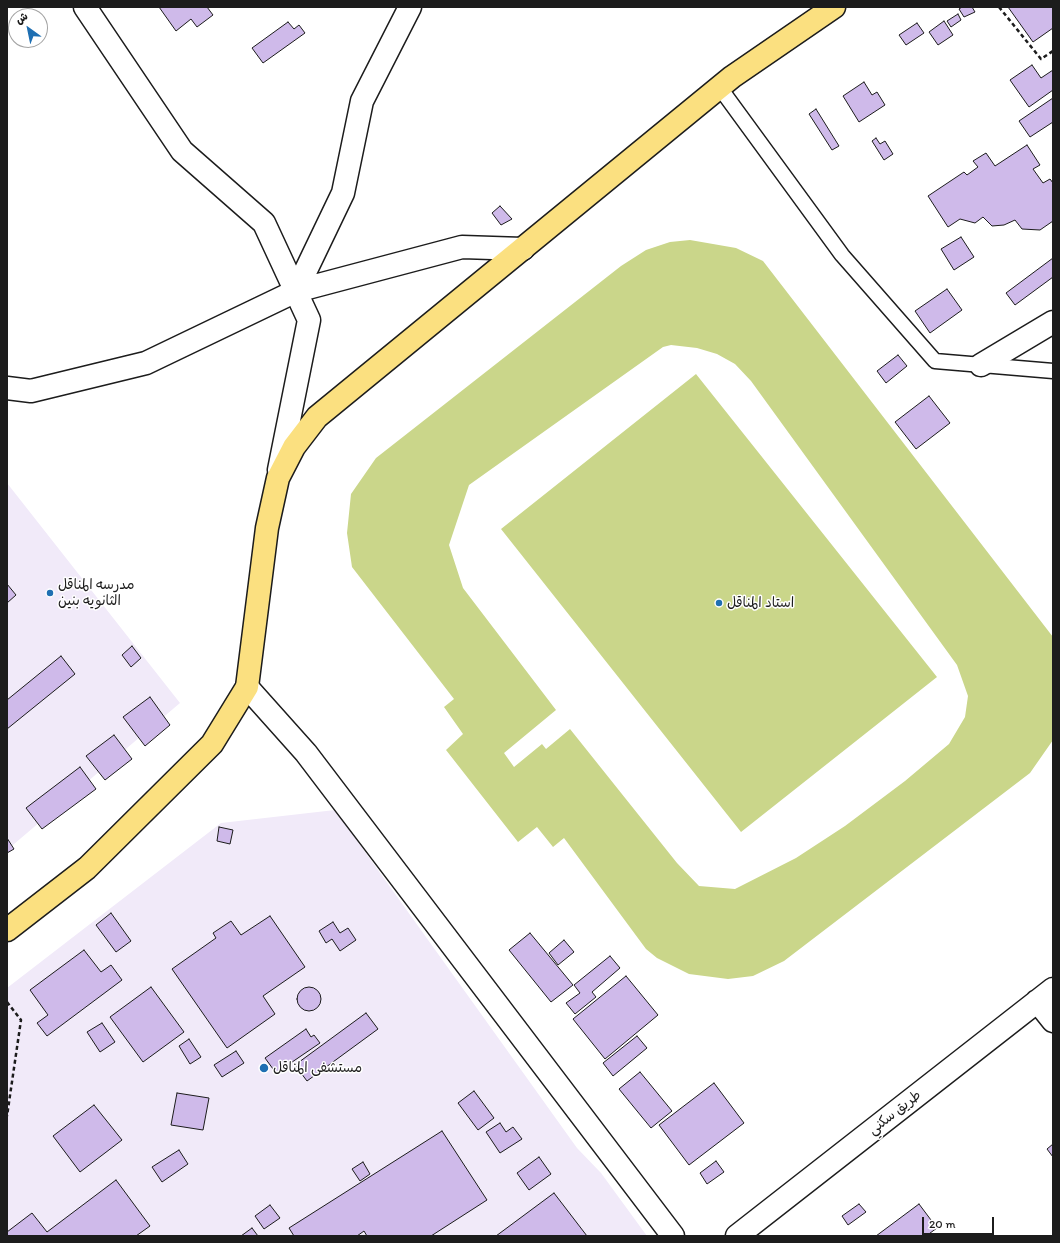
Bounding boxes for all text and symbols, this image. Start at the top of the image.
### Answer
north arrow [8,8,48,48]
text: ش [13,10,30,27]
place label: مدرسه المناقل الثانويه بنين [58,577,135,610]
marker: مدرسه المناقل الثانويه بنين [45,588,55,598]
place label: استاد المناقل [727,595,794,611]
marker: استاد المناقل [714,598,724,608]
place label: مستشفى المناقل [273,1060,362,1076]
marker: مستشفى المناقل [258,1062,270,1074]
street label: طريق سكني [865,1087,925,1139]
scale bar [924,1209,996,1235]
text: 20 m [929,1217,956,1231]

